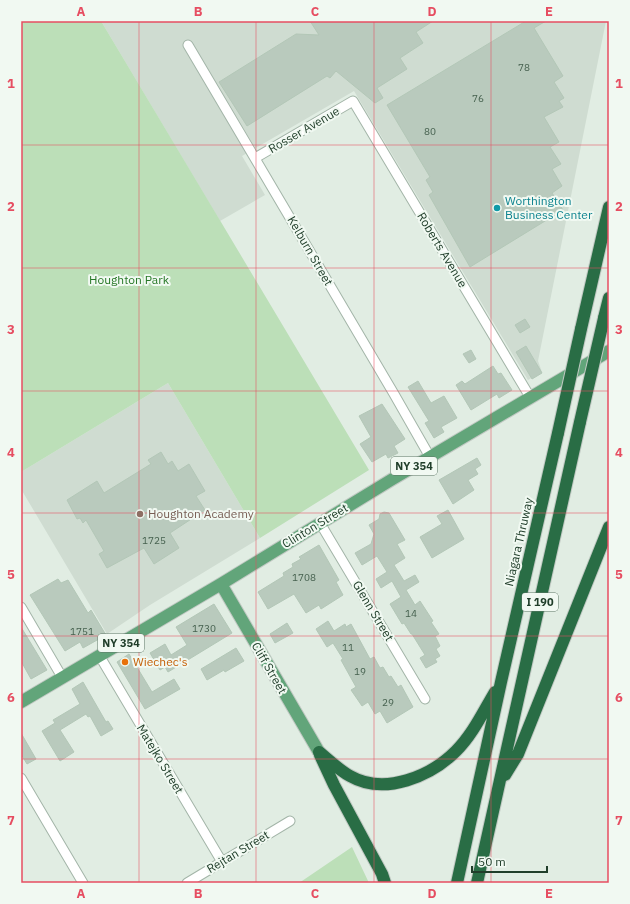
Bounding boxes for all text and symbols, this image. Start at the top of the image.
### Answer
text: A [77,3,86,20]
text: B [194,3,203,20]
text: C [311,3,320,20]
text: D [427,3,437,20]
text: E [545,3,553,20]
house number: 78 [518,61,530,74]
text: 1 [7,75,15,92]
text: 1 [615,75,623,92]
house number: 76 [472,92,484,105]
street label: Rosser Avenue [265,103,342,156]
house number: 80 [424,125,436,138]
place label: Worthington Business Center [505,193,593,222]
text: 2 [7,198,15,215]
text: 2 [615,198,623,215]
marker: Worthington Business Center [492,203,502,213]
street label: Roberts Avenue [414,209,471,290]
street label: Kelburn Street [284,213,336,288]
park label: Houghton Park [89,272,170,287]
text: 3 [7,321,15,338]
text: 3 [615,321,623,338]
text: 4 [7,444,15,461]
text: 4 [615,444,623,461]
road number: NY 354 [391,457,437,475]
street label: Niagara Thruway [501,496,536,588]
street label: Clinton Street [279,500,350,551]
place label: Houghton Academy [148,506,254,521]
marker: Houghton Academy [135,509,145,519]
house number: 1725 [142,534,166,547]
text: 5 [7,566,15,583]
text: 5 [615,566,623,583]
house number: 1708 [292,571,316,584]
street label: Glenn Street [350,578,397,644]
road number: I 190 [522,593,558,611]
house number: 14 [405,607,417,620]
house number: 1730 [192,622,216,635]
house number: 1751 [70,625,94,638]
road number: NY 354 [98,634,144,652]
street label: Cliff Street [249,639,290,696]
house number: 11 [342,641,354,654]
place label: Wiechec's [133,654,188,669]
marker: Wiechec's [120,657,130,667]
house number: 19 [354,665,366,678]
text: 6 [7,689,15,706]
text: 6 [615,689,623,706]
house number: 29 [382,696,394,709]
street label: Matejko Street [134,721,187,796]
text: 7 [7,812,15,829]
text: 7 [615,812,623,829]
street label: Rejtan Street [204,827,272,876]
scale bar [472,848,547,874]
text: 50 m [478,854,506,869]
text: A [77,885,86,902]
text: B [194,885,203,902]
text: C [311,885,320,902]
text: D [427,885,437,902]
text: E [545,885,553,902]

